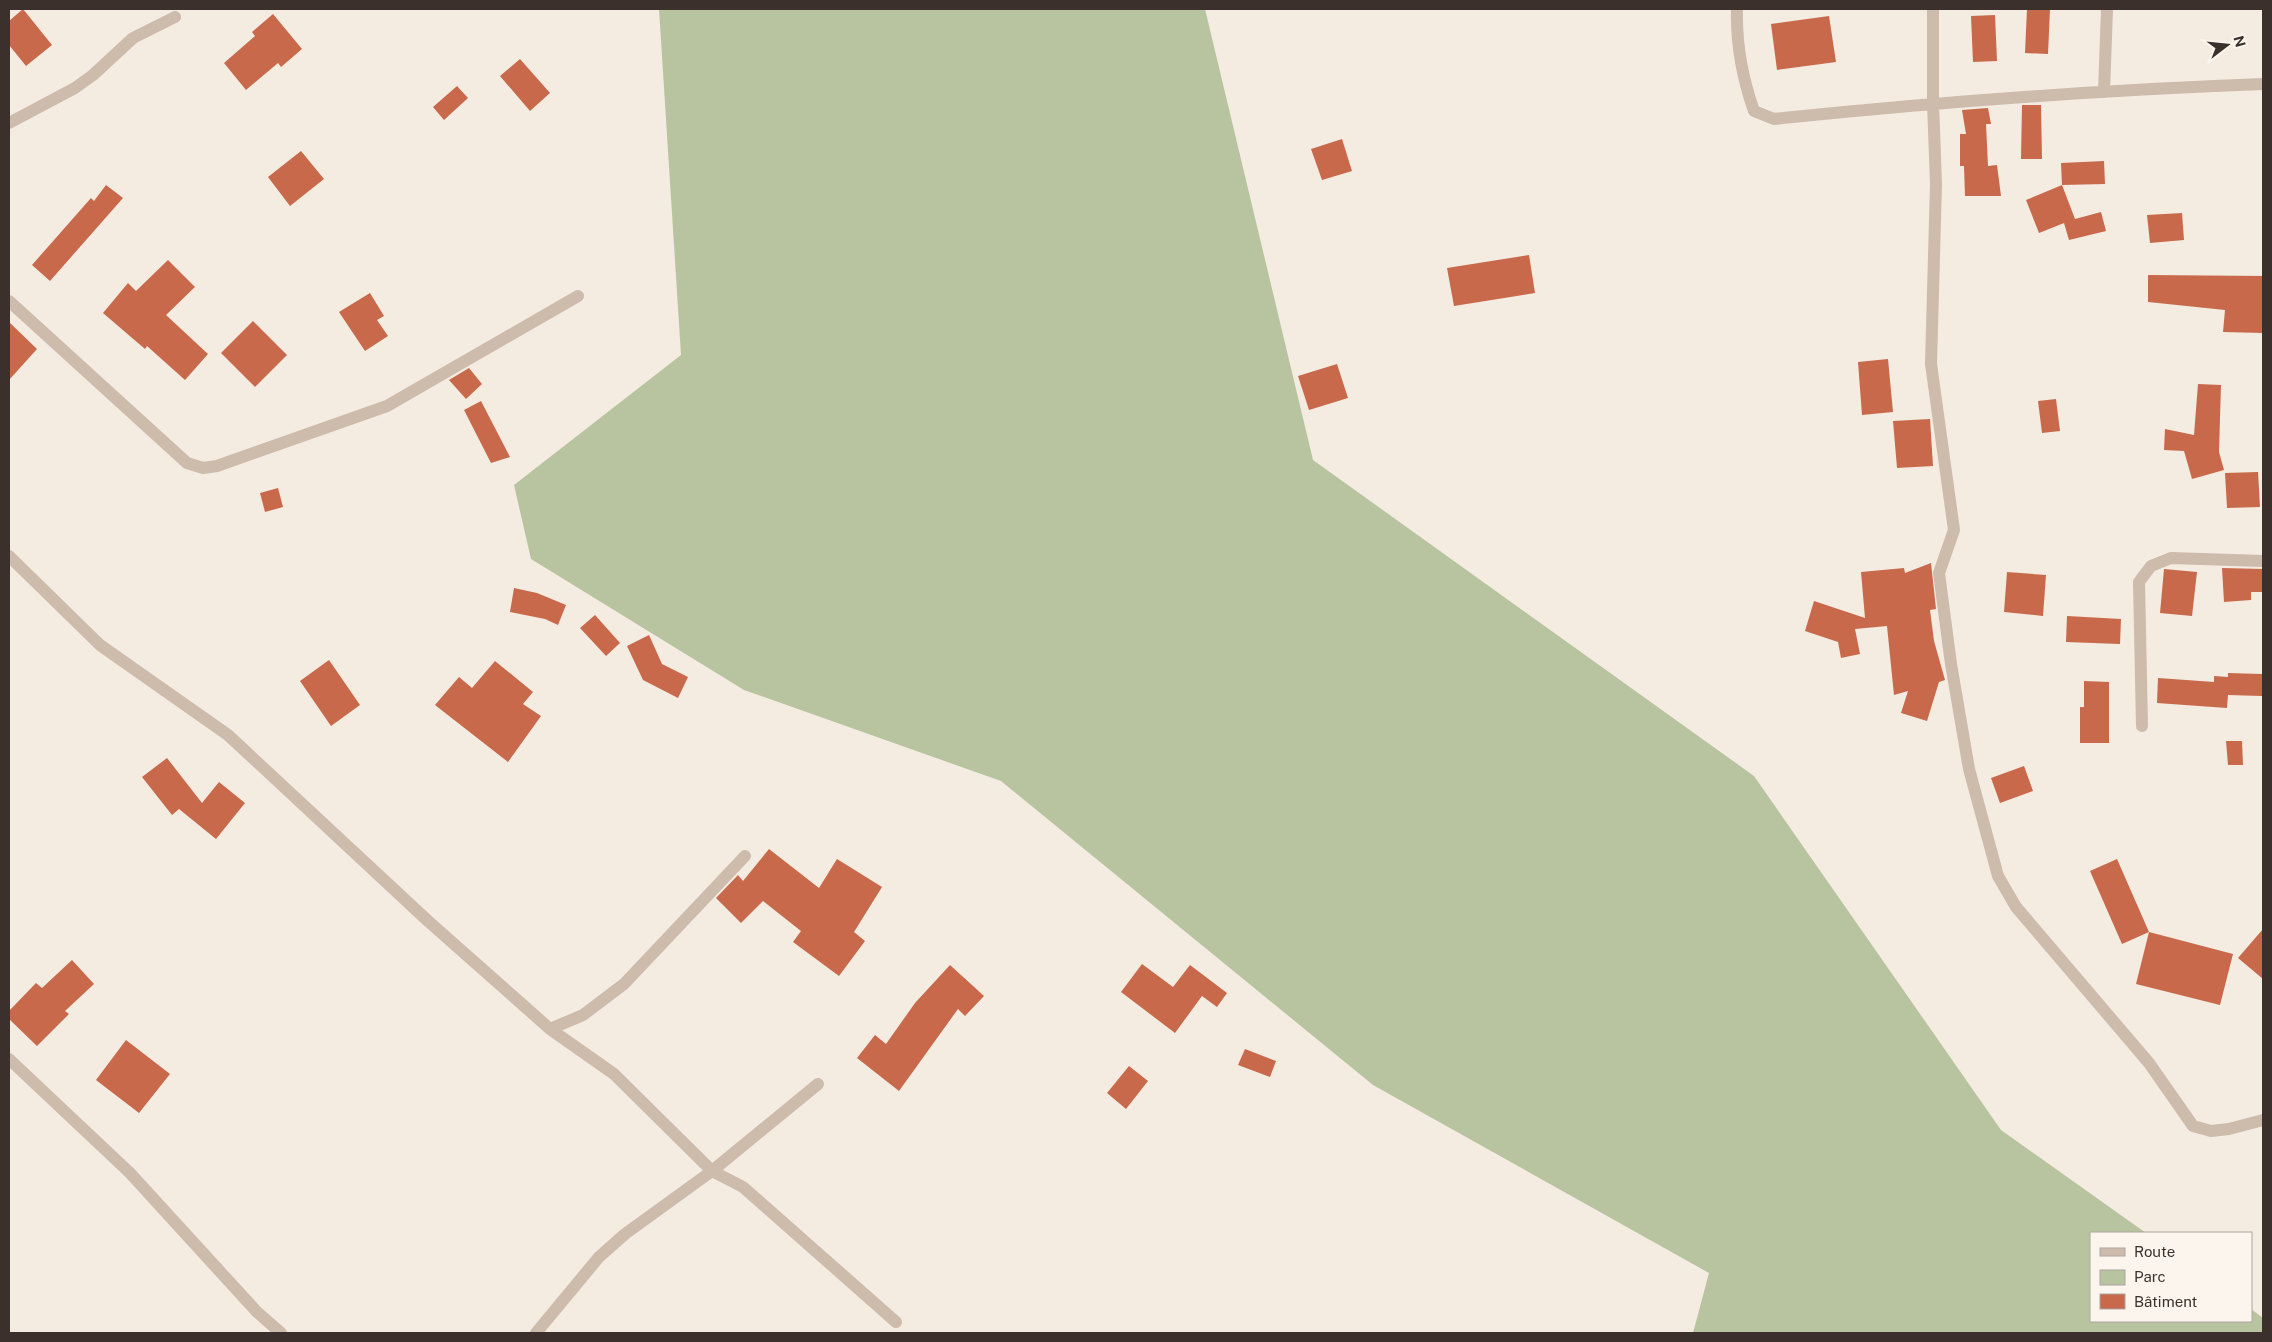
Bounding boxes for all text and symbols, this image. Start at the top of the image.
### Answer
north arrow [2202,20,2252,70]
text: N [2230,34,2249,49]
legend [2090,1232,2252,1322]
text: Route [2134,1243,2175,1260]
text: Parc [2134,1268,2166,1285]
text: Bâtiment [2134,1293,2197,1310]

